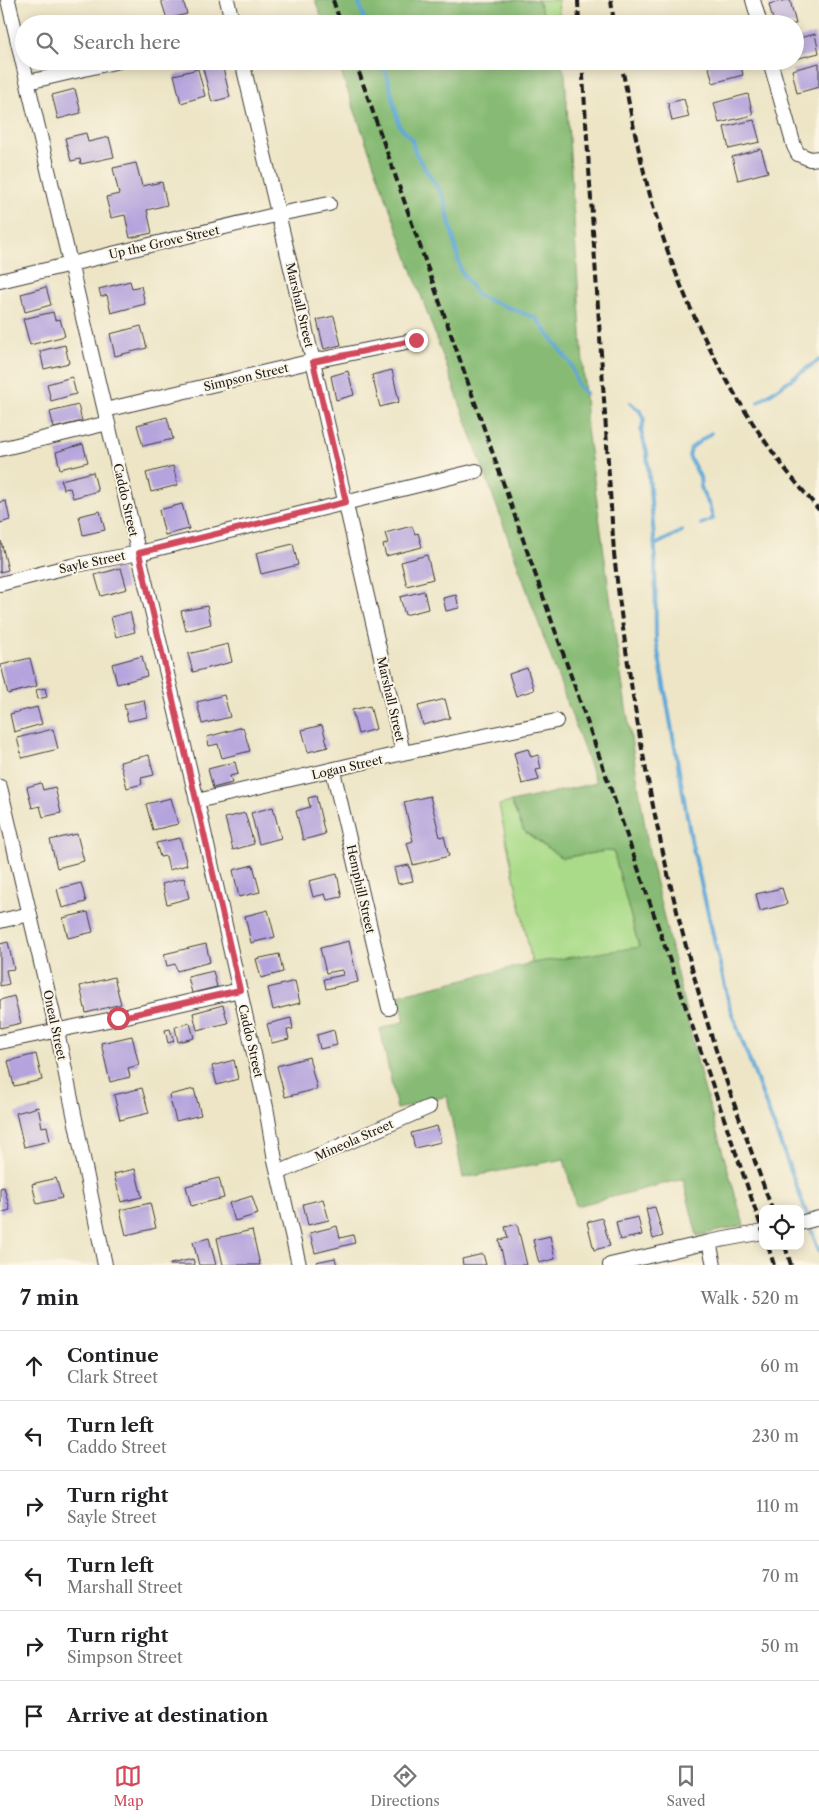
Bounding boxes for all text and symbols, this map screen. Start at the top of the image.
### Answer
search box [15,15,804,70]
icon: search [33,29,61,57]
text: Search here [73,31,181,54]
street label: Up the Grove Street [107,222,221,262]
street label: Marshall Street [283,261,317,350]
route end [405,329,428,352]
street label: Simpson Street [202,360,291,394]
street label: Caddo Street [110,462,142,539]
street label: Sayle Street [58,548,127,576]
street label: Marshall Street [374,655,408,744]
street label: Logan Street [310,751,385,782]
street label: Hemphill Street [343,843,379,936]
street label: Oneal Street [40,989,70,1062]
street label: Caddo Street [235,1003,267,1080]
route start [107,1007,130,1030]
street label: Mineola Street [312,1116,396,1164]
map controls [759,1205,804,1250]
button: locate [759,1205,804,1250]
text: 7 min [20,1285,79,1310]
text: Walk · 520 m [701,1288,799,1308]
text: Continue [67,1344,159,1367]
icon: ahead [20,1352,48,1380]
text: 60 m [760,1356,799,1376]
text: Clark Street [67,1367,158,1387]
text: Turn left [67,1414,154,1437]
icon: left [20,1422,48,1450]
text: 230 m [752,1426,799,1446]
text: Caddo Street [67,1437,167,1457]
text: Turn right [67,1484,168,1507]
icon: right [20,1492,48,1520]
text: 110 m [756,1496,799,1516]
text: Sayle Street [67,1507,157,1527]
text: Turn left [67,1554,154,1577]
icon: left [20,1562,48,1590]
text: 70 m [762,1566,799,1586]
text: Marshall Street [67,1577,183,1597]
text: Turn right [67,1624,168,1647]
icon: right [20,1632,48,1660]
text: 50 m [761,1636,799,1656]
text: Simpson Street [67,1647,183,1667]
icon: arrive [20,1702,48,1730]
text: Arrive at destination [67,1704,268,1727]
tab: Map [113,1762,144,1810]
tab: Directions [370,1762,440,1810]
tab: Saved [667,1762,705,1810]

